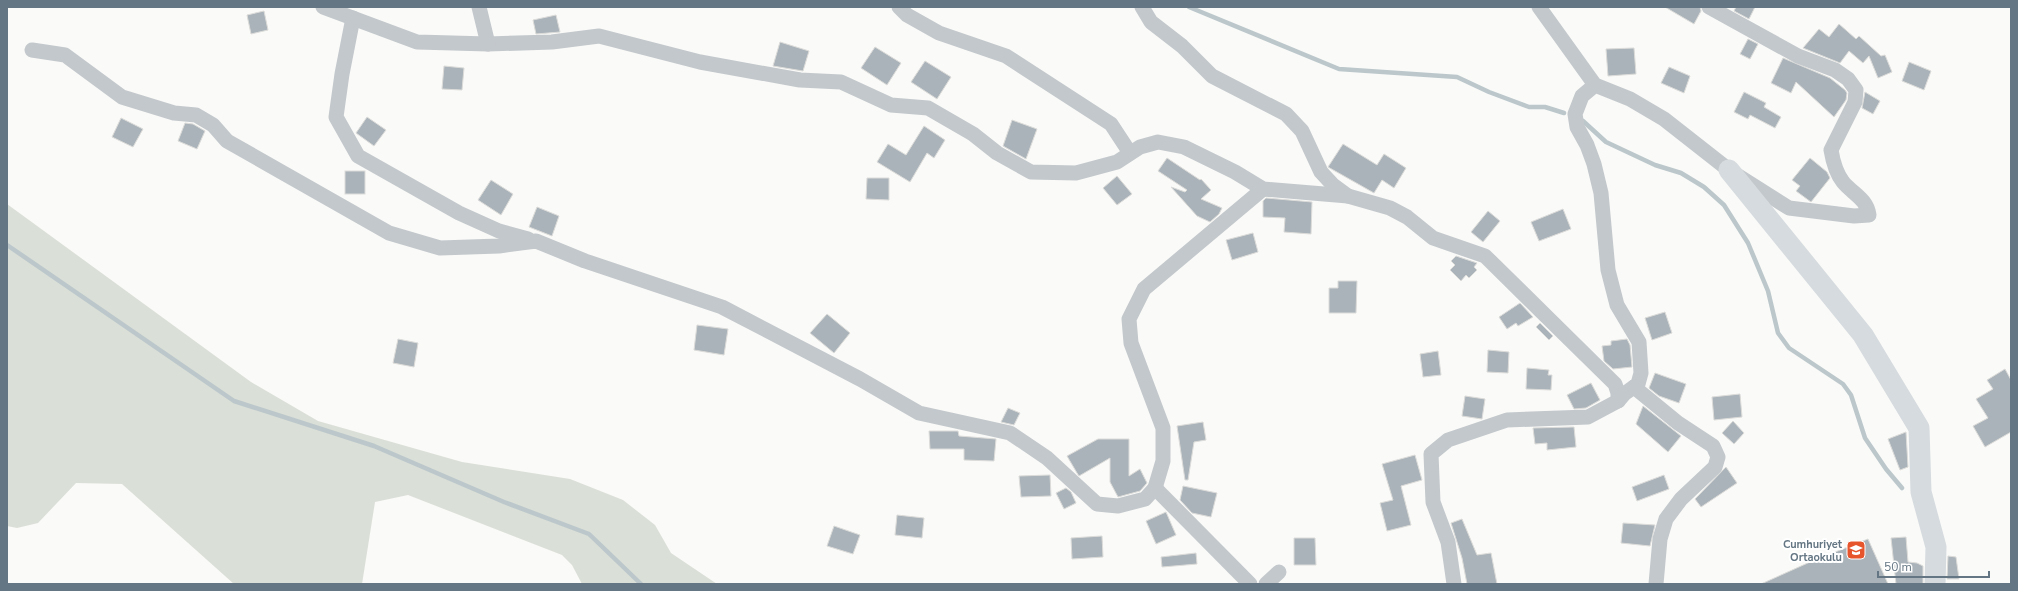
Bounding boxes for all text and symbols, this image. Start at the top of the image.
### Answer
place label: Cumhuriyet Ortaokulu [1783,537,1843,565]
school or university icon: Cumhuriyet Ortaokulu [1845,539,1867,561]
scale bar [1878,553,1989,579]
text: 50 m [1884,559,1912,575]

